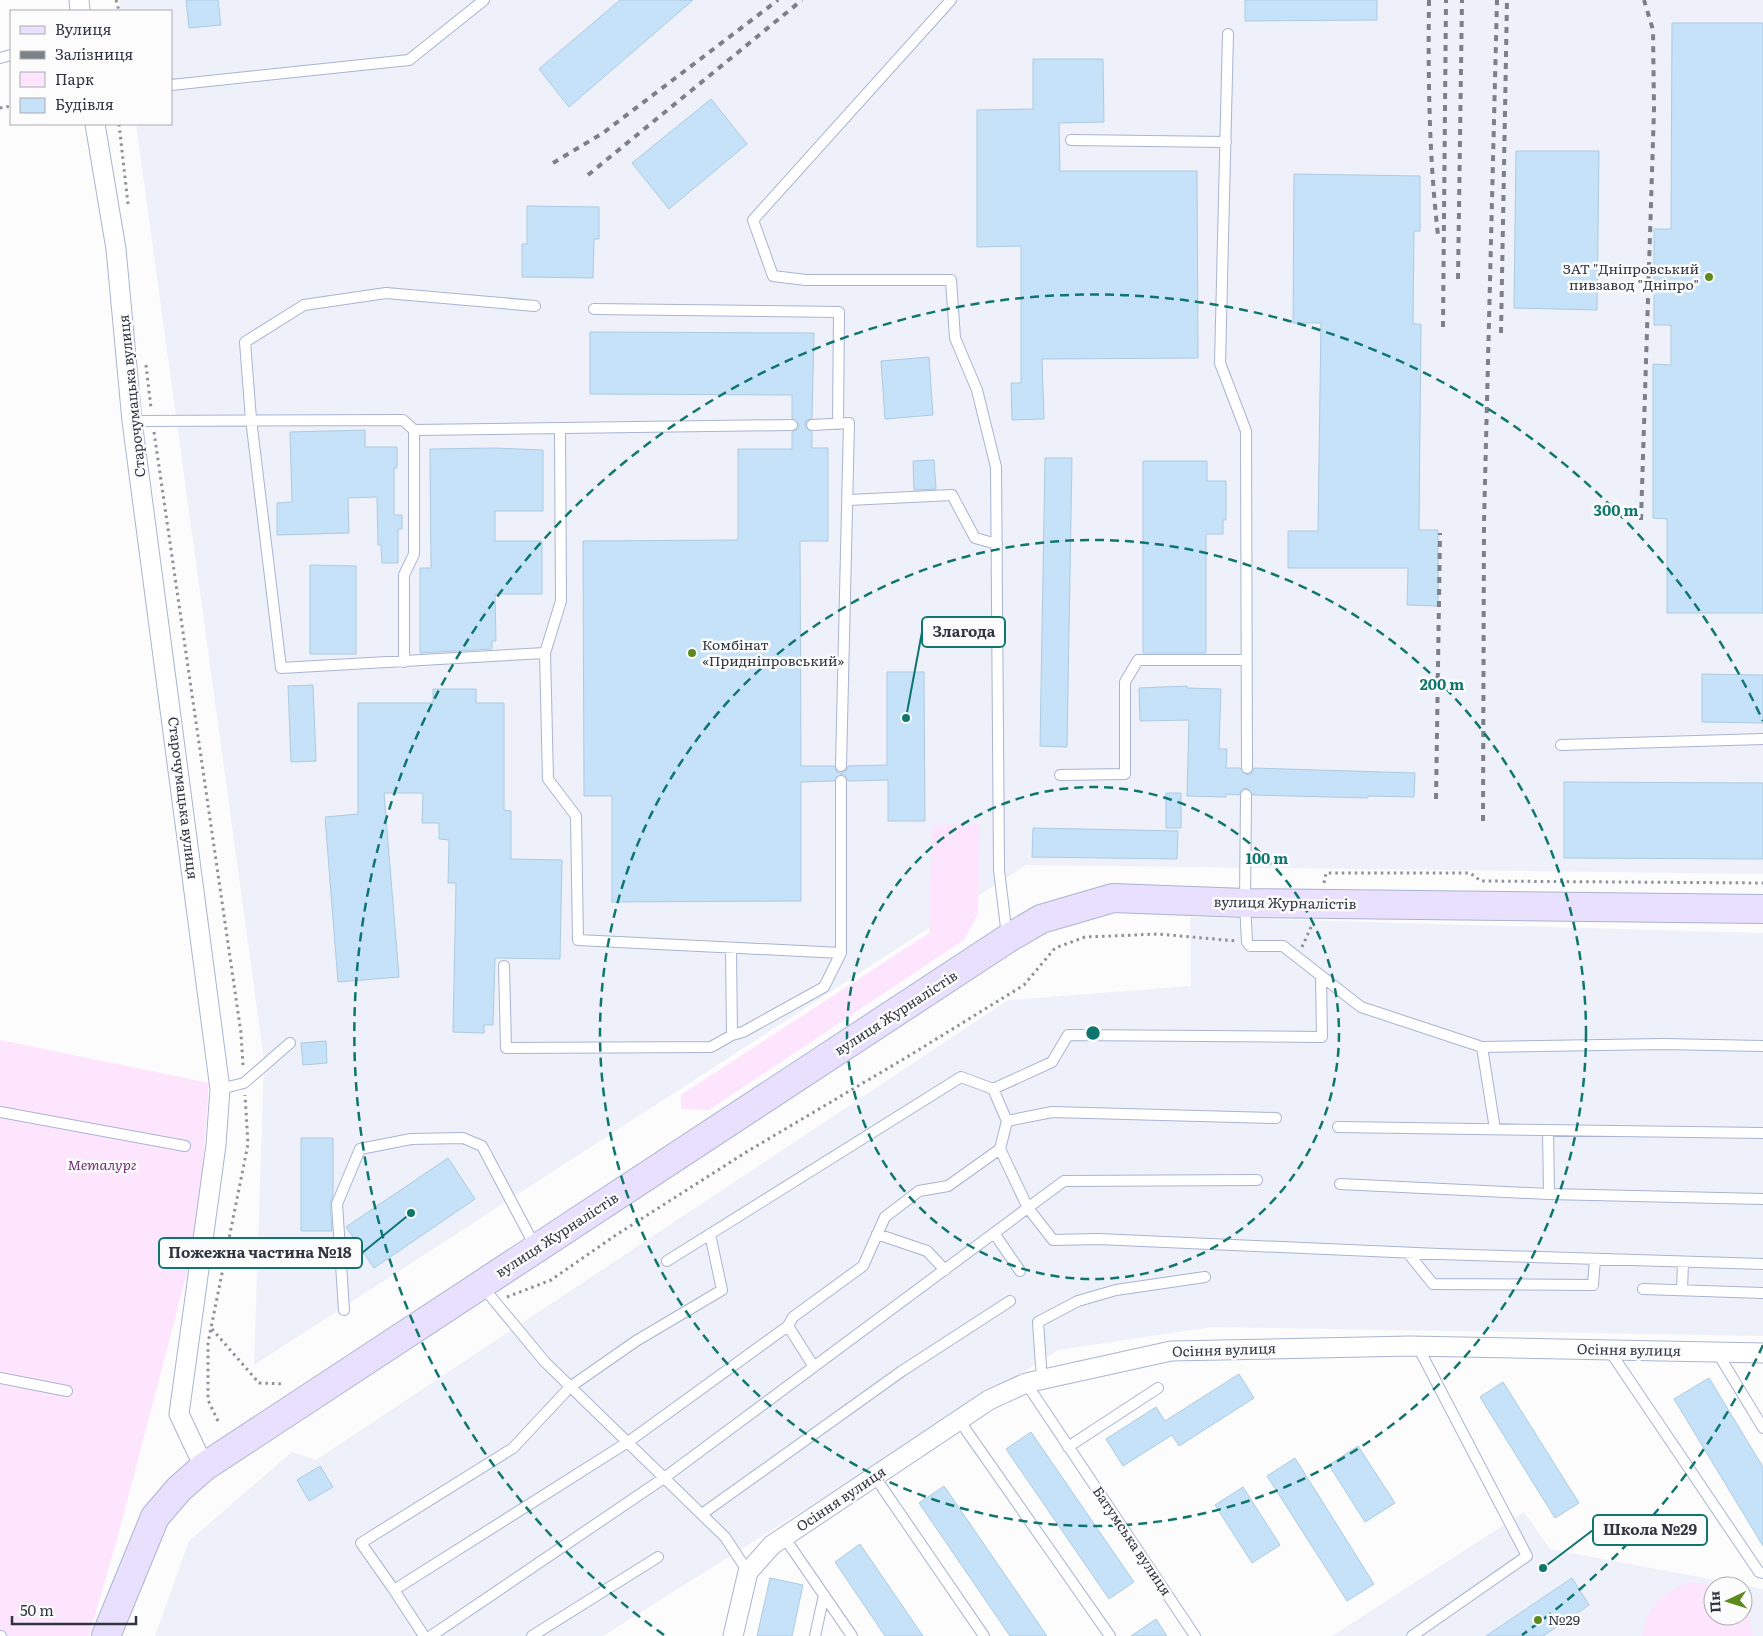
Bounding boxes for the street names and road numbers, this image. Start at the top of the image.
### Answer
street label: Старочумацька вулиця [113,314,150,479]
street label: Старочумацька вулиця [164,715,204,880]
street label: вулиця Журналістів [1213,891,1357,913]
street label: вулиця Журналістів [830,965,961,1059]
street label: вулиця Журналістів [491,1187,622,1281]
street label: Осіння вулиця [1172,1337,1276,1361]
street label: Осіння вулиця [1577,1338,1681,1360]
street label: Осіння вулиця [792,1461,889,1536]
street label: Батумська вулиця [1089,1482,1177,1599]

